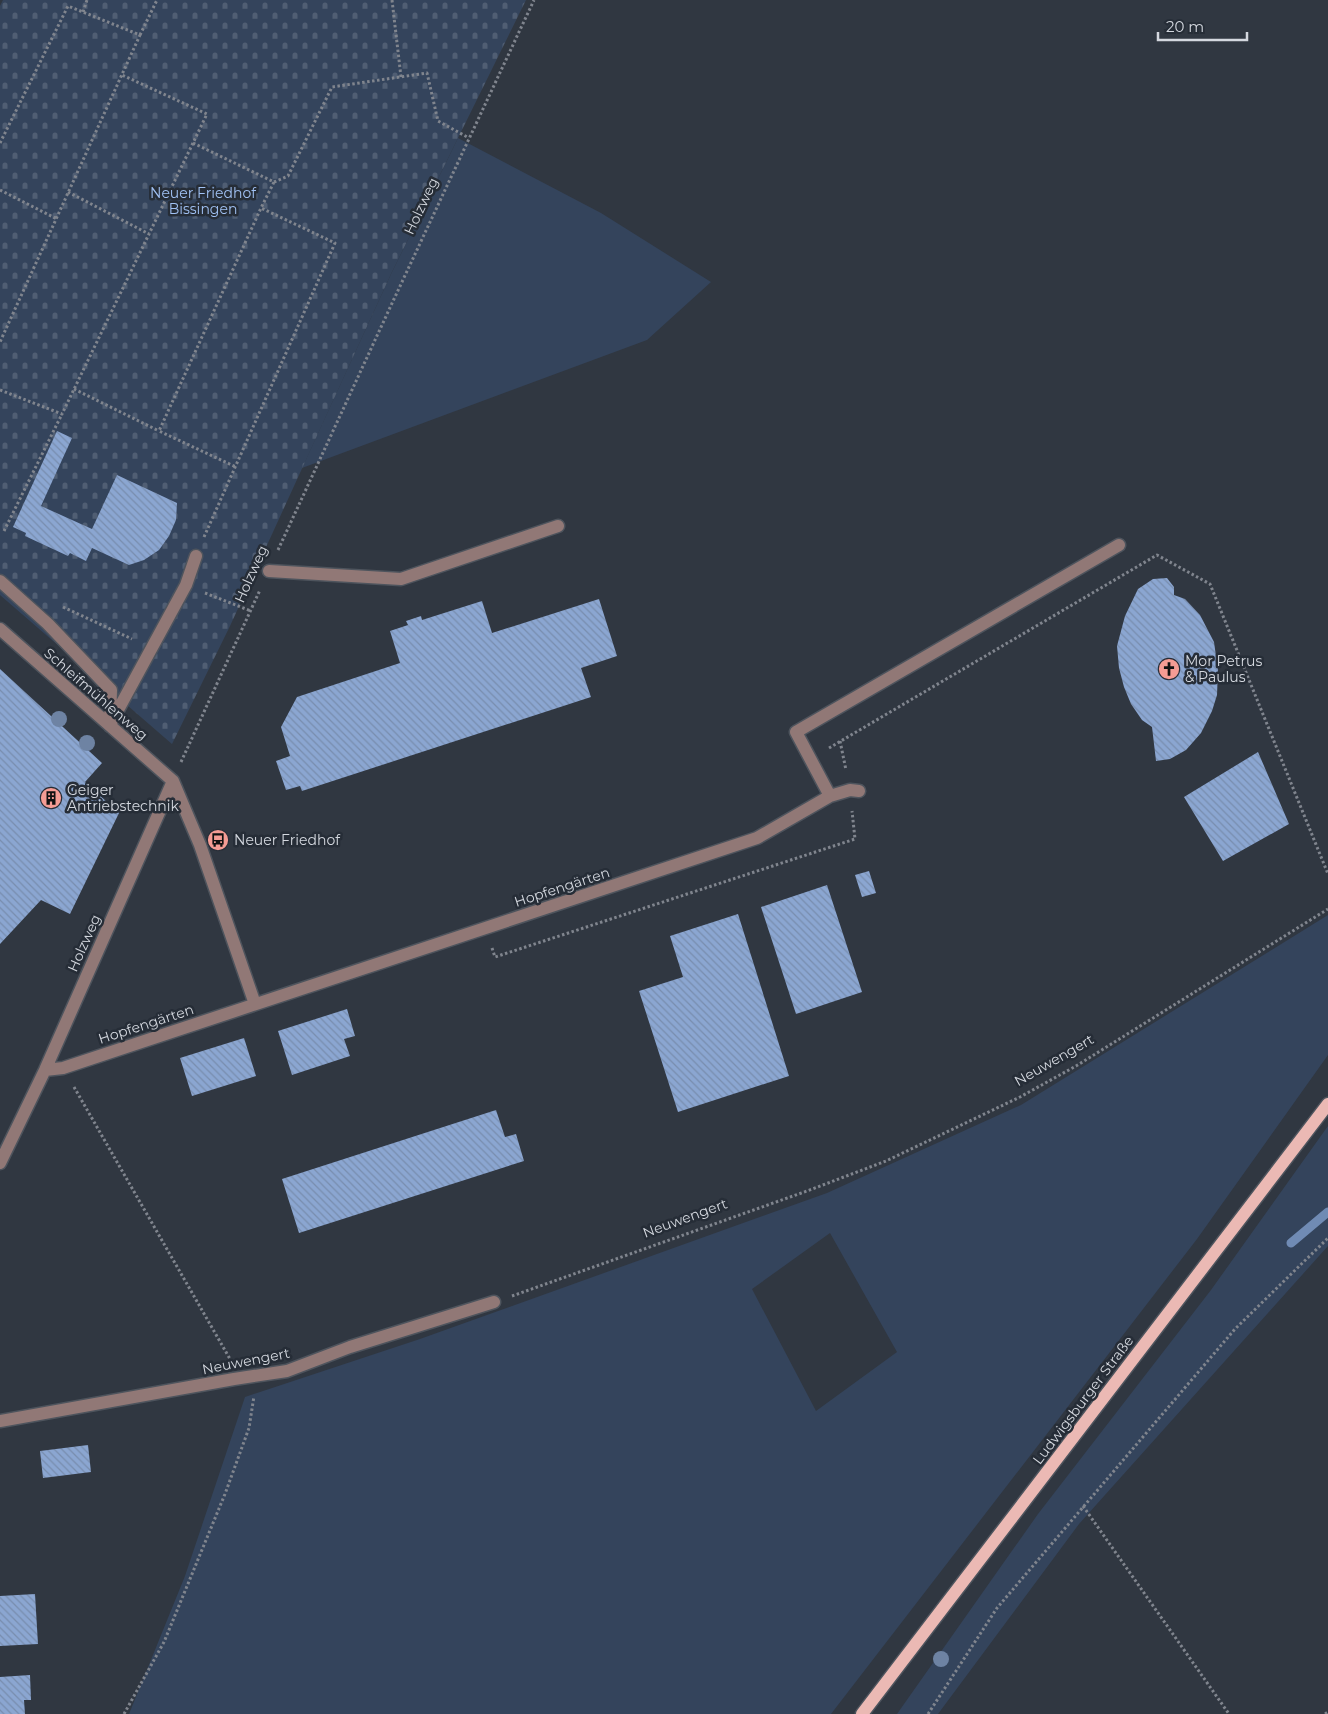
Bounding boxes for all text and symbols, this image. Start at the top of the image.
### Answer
scale bar [1158,10,1247,42]
text: 20 m [1166,17,1204,36]
street label: Holzweg [400,175,442,237]
park label: Neuer Friedhof Bissingen [150,184,257,218]
street label: Holzweg [230,542,272,606]
street label: Schleifmühlenweg [40,644,152,744]
place label: Mor Petrus & Paulus [1185,652,1262,686]
church icon: Mor Petrus & Paulus [1157,657,1181,681]
place label: Geiger Antriebstechnik [67,781,180,815]
building icon: Geiger Antriebstechnik [39,786,63,810]
bus stop icon: Neuer Friedhof [206,828,230,852]
place label: Neuer Friedhof [234,831,341,849]
street label: Hopfengärten [512,863,612,911]
street label: Holzweg [63,911,105,975]
street label: Hopfengärten [96,1000,196,1048]
street label: Neuwengert [1011,1030,1097,1090]
street label: Neuwengert [640,1194,730,1242]
street label: Ludwigsburger Straße [1029,1332,1137,1468]
street label: Neuwengert [201,1344,292,1378]

